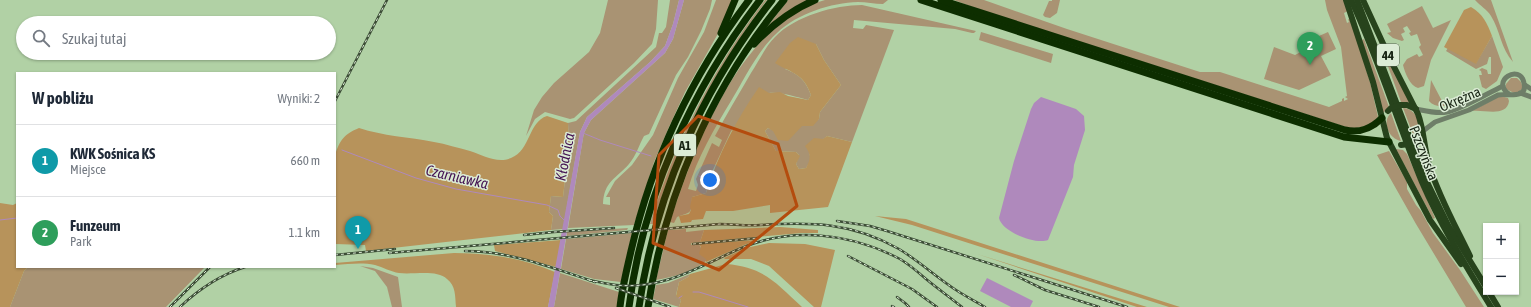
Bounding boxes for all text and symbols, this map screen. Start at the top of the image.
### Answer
search box [16,16,336,60]
icon: search [30,27,52,49]
text: Szukaj tutaj [62,30,126,47]
pin: 2 [1297,32,1323,65]
road number: 44 [1377,44,1399,66]
street label: Okrężna [1437,83,1483,115]
text: W pobliżu [32,88,94,108]
text: Wyniki: 2 [277,91,320,106]
street label: Pszczyńska [1406,123,1442,183]
water label: Kłodnica [552,131,577,182]
road number: A1 [674,134,696,156]
text: KWK Sośnica KS [70,145,155,162]
text: 1 [42,153,48,168]
text: 660 m [291,153,320,168]
water label: Czarniawka [424,161,490,192]
text: Miejsce [70,162,106,177]
your location [700,170,720,190]
pin: 1 [345,216,371,249]
text: Funzeum [70,217,121,234]
map controls [1483,223,1519,295]
button: + [1483,223,1519,259]
text: 2 [42,225,48,240]
text: 1.1 km [289,225,320,240]
text: Park [70,234,92,249]
button: − [1483,259,1519,295]

